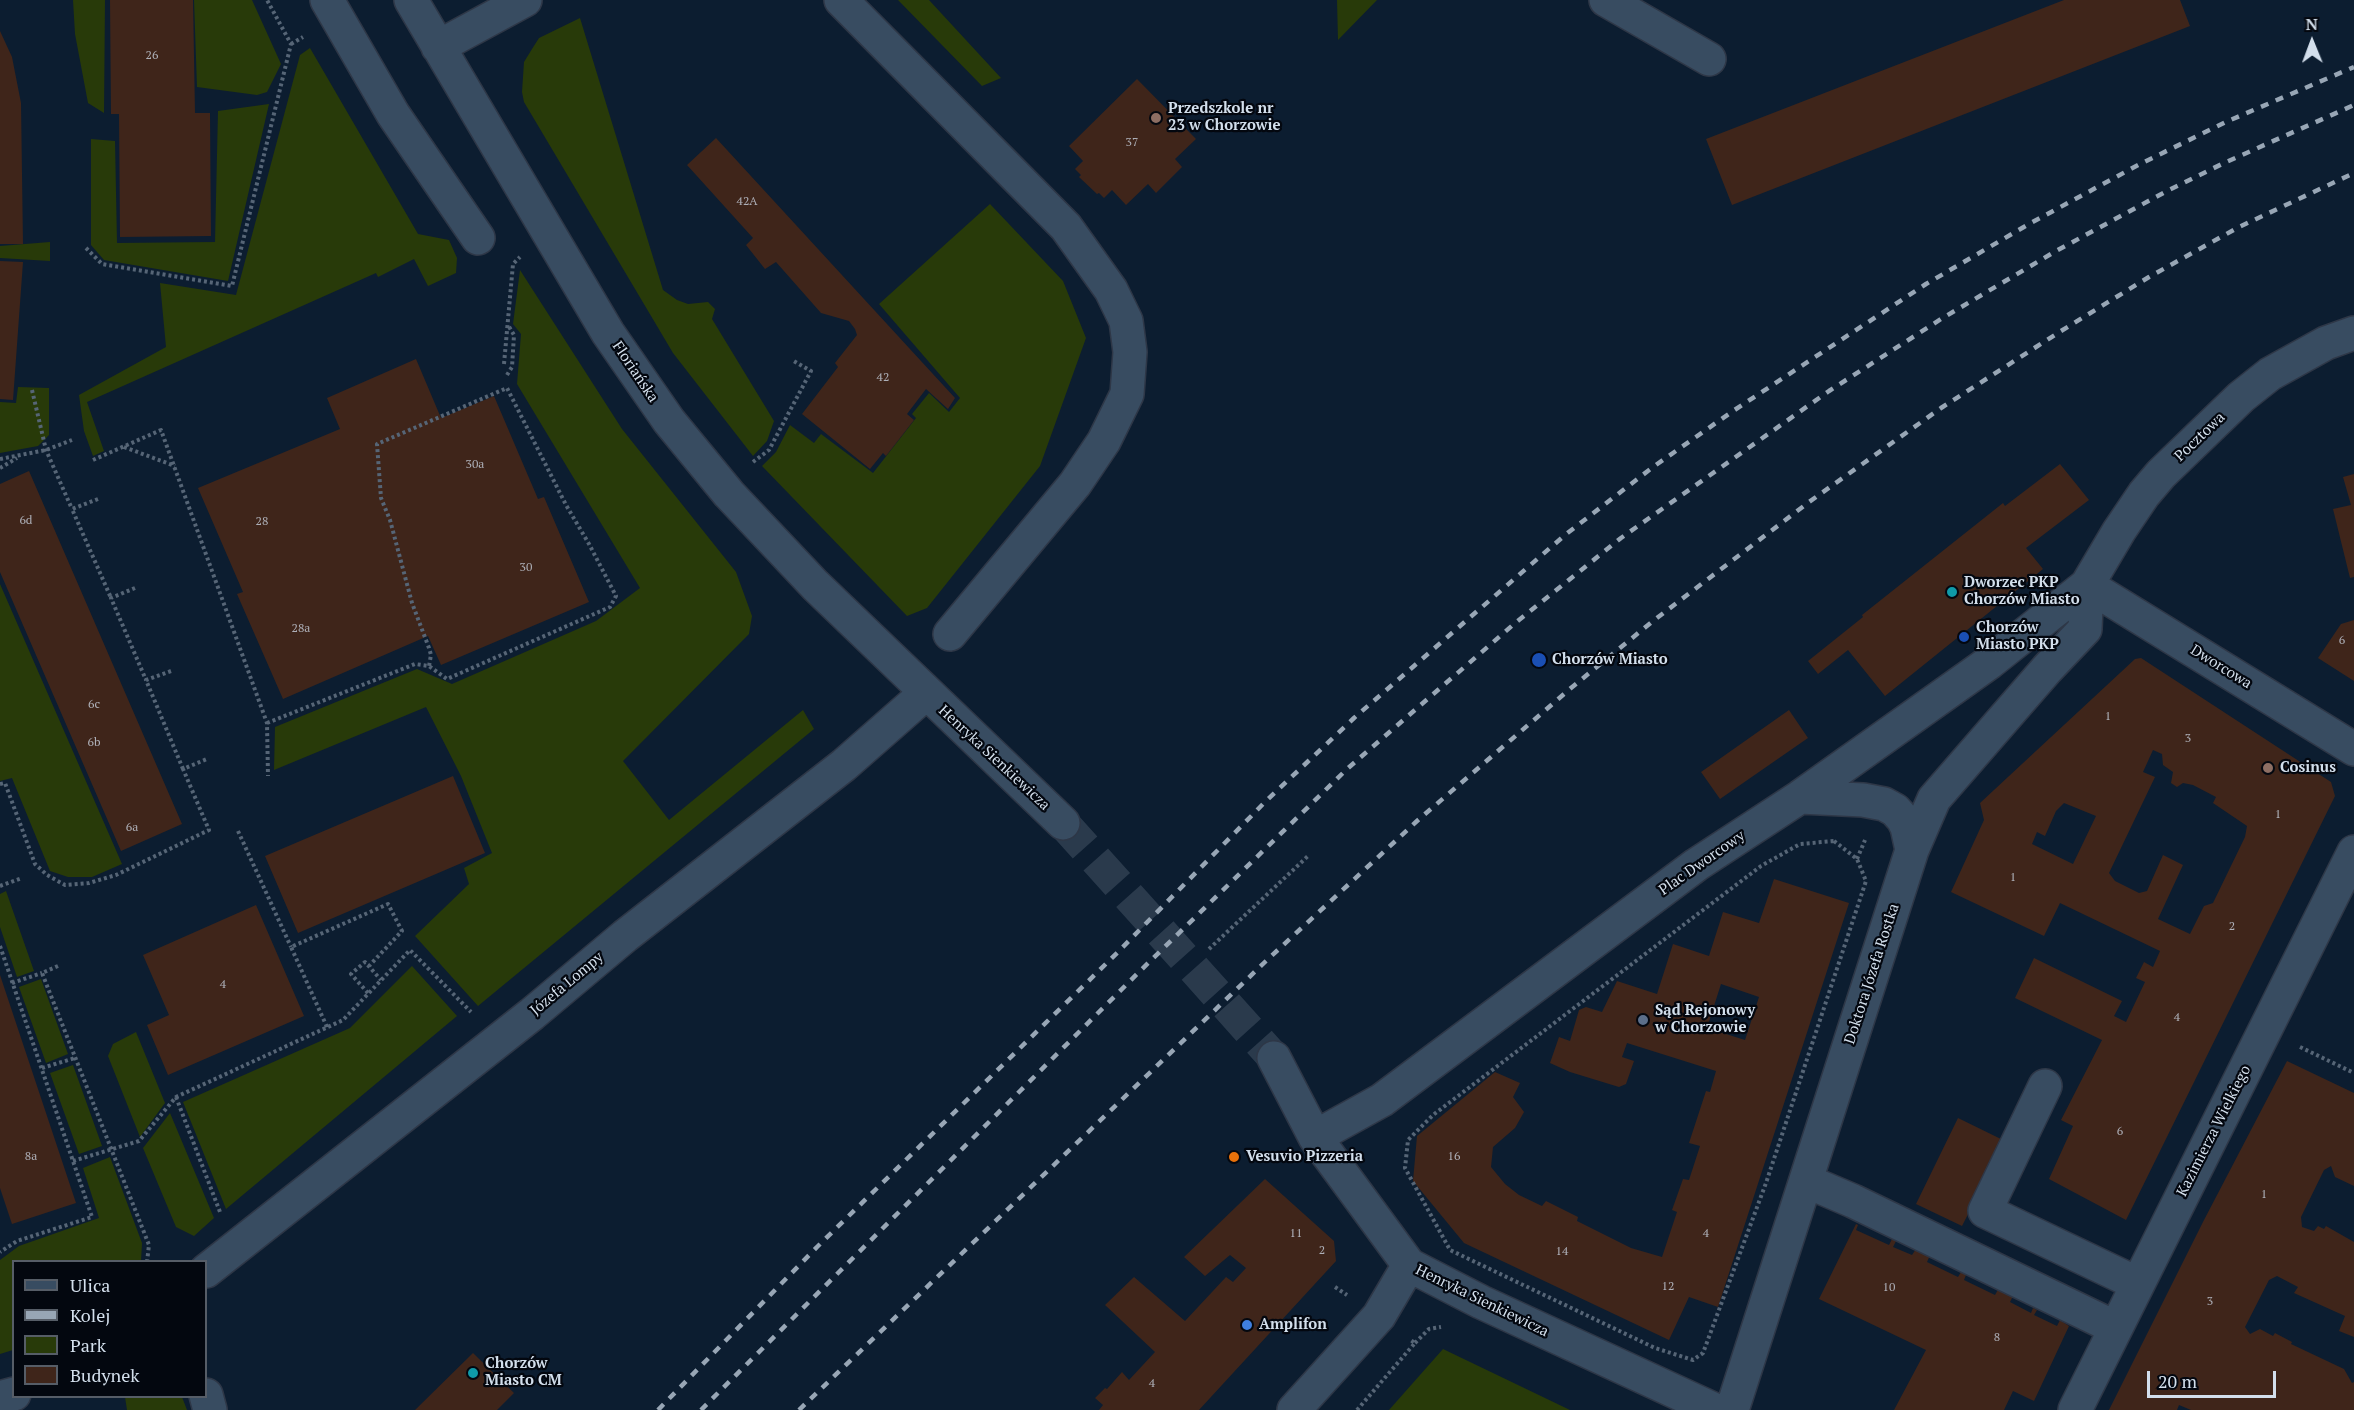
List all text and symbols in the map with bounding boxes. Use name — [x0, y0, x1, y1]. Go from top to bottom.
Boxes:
north arrow — [2282, 12, 2342, 72]
text: N — [2305, 13, 2318, 35]
house number: 26 — [146, 49, 158, 63]
place label: Przedszkole nr 23 w Chorzowie — [1168, 100, 1280, 135]
marker: Przedszkole nr 23 w Chorzowie — [1149, 111, 1163, 125]
house number: 37 — [1126, 136, 1138, 150]
house number: 42A — [737, 195, 757, 209]
street label: Floriańska — [608, 338, 662, 406]
house number: 42 — [877, 371, 889, 385]
street label: Pocztowa — [2171, 409, 2229, 465]
house number: 30a — [466, 458, 484, 472]
house number: 6d — [19, 514, 33, 528]
house number: 28 — [256, 515, 268, 529]
house number: 30 — [520, 561, 532, 575]
place label: Dworzec PKP Chorzów Miasto — [1964, 574, 2080, 609]
marker: Dworzec PKP Chorzów Miasto — [1945, 585, 1959, 599]
place label: Chorzów Miasto PKP — [1976, 619, 2059, 654]
house number: 28a — [292, 622, 310, 636]
marker: Chorzów Miasto PKP — [1957, 630, 1971, 644]
house number: 6 — [2339, 634, 2345, 648]
street label: Dworcowa — [2187, 641, 2255, 693]
marker: Chorzów Miasto — [1530, 651, 1548, 669]
place label: Chorzów Miasto — [1552, 651, 1668, 669]
house number: 6c — [88, 698, 100, 712]
street label: Henryka Sienkiewicza — [935, 702, 1053, 814]
house number: 1 — [2105, 710, 2111, 724]
house number: 3 — [2185, 732, 2191, 746]
house number: 6b — [88, 736, 100, 750]
place label: Cosinus — [2280, 759, 2336, 777]
marker: Cosinus — [2261, 761, 2275, 775]
house number: 1 — [2275, 808, 2281, 822]
house number: 6a — [126, 821, 138, 835]
street label: Plac Dworcowy — [1656, 827, 1748, 899]
house number: 1 — [2010, 871, 2016, 885]
street label: Doktora Józefa Rostka — [1841, 901, 1903, 1047]
house number: 2 — [2229, 920, 2235, 934]
street label: Józefa Lompy — [527, 948, 607, 1020]
house number: 4 — [220, 978, 226, 992]
place label: Sąd Rejonowy w Chorzowie — [1655, 1002, 1755, 1037]
house number: 4 — [2174, 1011, 2180, 1025]
marker: Sąd Rejonowy w Chorzowie — [1636, 1013, 1650, 1027]
street label: Kazimierza Wielkiego — [2173, 1062, 2255, 1200]
house number: 6 — [2117, 1125, 2123, 1139]
place label: Vesuvio Pizzeria — [1246, 1148, 1363, 1166]
house number: 8a — [25, 1150, 37, 1164]
marker: Vesuvio Pizzeria — [1227, 1150, 1241, 1164]
house number: 16 — [1448, 1150, 1460, 1164]
house number: 1 — [2261, 1188, 2267, 1202]
house number: 11 — [1290, 1227, 1302, 1241]
house number: 4 — [1703, 1227, 1709, 1241]
house number: 2 — [1319, 1244, 1325, 1258]
house number: 14 — [1556, 1245, 1568, 1259]
legend — [12, 1260, 207, 1398]
street label: Henryka Sienkiewicza — [1413, 1261, 1551, 1341]
text: Ulica — [70, 1273, 110, 1297]
house number: 12 — [1662, 1280, 1674, 1294]
house number: 10 — [1883, 1281, 1895, 1295]
house number: 3 — [2207, 1295, 2213, 1309]
text: Kolej — [70, 1303, 110, 1327]
place label: Amplifon — [1259, 1316, 1327, 1334]
marker: Amplifon — [1240, 1318, 1254, 1332]
house number: 8 — [1994, 1331, 2000, 1345]
text: Park — [70, 1333, 106, 1357]
place label: Chorzów Miasto CM — [485, 1355, 562, 1390]
scale bar — [2150, 1359, 2279, 1397]
text: Budynek — [70, 1363, 140, 1387]
marker: Chorzów Miasto CM — [466, 1366, 480, 1380]
text: 20 m — [2158, 1369, 2197, 1393]
house number: 4 — [1149, 1377, 1155, 1391]

